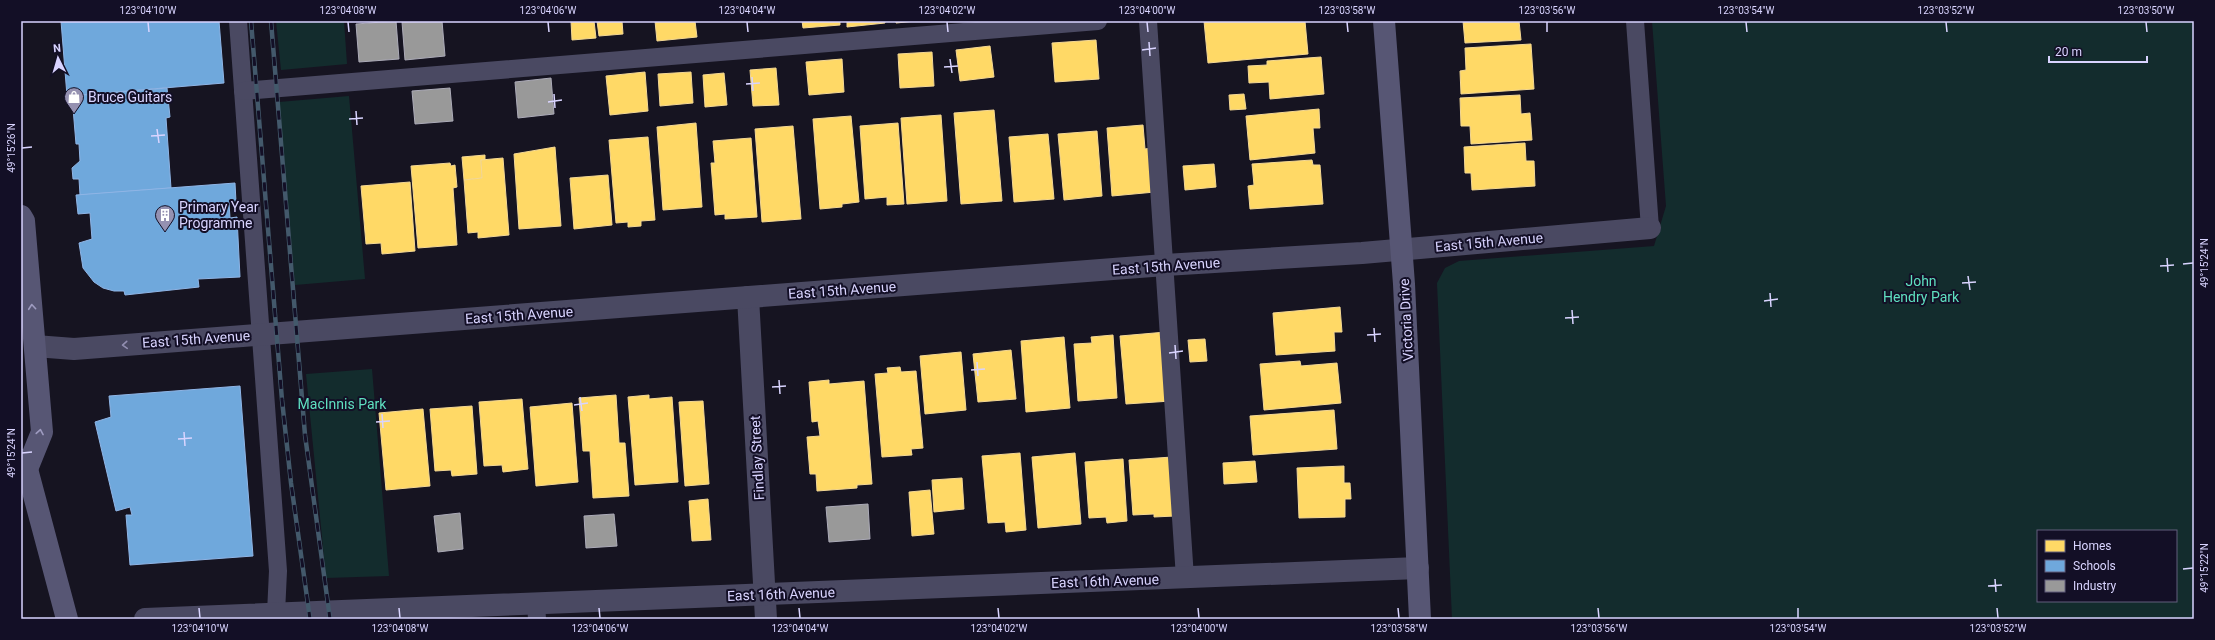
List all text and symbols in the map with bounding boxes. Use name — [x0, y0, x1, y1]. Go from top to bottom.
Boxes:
text: 123°04'10"W — [120, 5, 177, 16]
text: 123°04'08"W — [320, 5, 377, 16]
text: 123°04'06"W — [520, 5, 577, 16]
text: 123°04'04"W — [719, 5, 776, 16]
text: 123°04'02"W — [919, 5, 976, 16]
text: 123°04'00"W — [1119, 5, 1176, 16]
text: 123°03'58"W — [1319, 5, 1376, 16]
text: 123°03'56"W — [1519, 5, 1576, 16]
text: 123°03'54"W — [1718, 5, 1775, 16]
text: 123°03'52"W — [1918, 5, 1975, 16]
text: 123°03'50"W — [2118, 5, 2175, 16]
north arrow — [38, 38, 78, 78]
scale bar — [2049, 38, 2147, 64]
text: N — [53, 42, 62, 55]
text: 20 m — [2055, 45, 2082, 59]
shop icon: Bruce Guitars — [63, 86, 85, 114]
place label: Bruce Guitars — [88, 89, 172, 105]
text: 49°15'26"N — [6, 123, 17, 173]
place label: Primary Year Programme — [179, 199, 259, 231]
building icon: Primary Year Programme — [154, 204, 176, 232]
street label: East 15th Avenue — [1434, 229, 1544, 255]
text: 49°15'24"N — [2199, 238, 2210, 288]
street label: East 15th Avenue — [1112, 254, 1220, 278]
park label: John Hendry Park — [1883, 273, 1960, 305]
street label: East 15th Avenue — [788, 278, 896, 302]
street label: Victoria Drive — [1396, 278, 1416, 362]
street label: East 15th Avenue — [465, 303, 573, 327]
one-way arrow — [27, 304, 36, 310]
street label: East 15th Avenue — [142, 327, 250, 351]
one-way arrow — [122, 340, 128, 349]
park label: MacInnis Park — [298, 396, 387, 412]
street label: Findlay Street — [747, 415, 767, 501]
text: 49°15'24"N — [6, 428, 17, 478]
one-way arrow — [36, 429, 44, 436]
legend — [2037, 530, 2177, 602]
text: Homes — [2073, 539, 2111, 553]
text: 49°15'22"N — [2199, 543, 2210, 593]
text: Schools — [2073, 559, 2116, 573]
street label: East 16th Avenue — [1051, 571, 1159, 591]
text: Industry — [2073, 579, 2117, 593]
street label: East 16th Avenue — [727, 584, 835, 604]
text: 123°04'10"W — [172, 623, 229, 634]
text: 123°04'08"W — [372, 623, 429, 634]
text: 123°04'06"W — [572, 623, 629, 634]
text: 123°04'04"W — [772, 623, 829, 634]
text: 123°04'02"W — [971, 623, 1028, 634]
text: 123°04'00"W — [1171, 623, 1228, 634]
text: 123°03'58"W — [1371, 623, 1428, 634]
text: 123°03'56"W — [1571, 623, 1628, 634]
text: 123°03'54"W — [1770, 623, 1827, 634]
text: 123°03'52"W — [1970, 623, 2027, 634]

